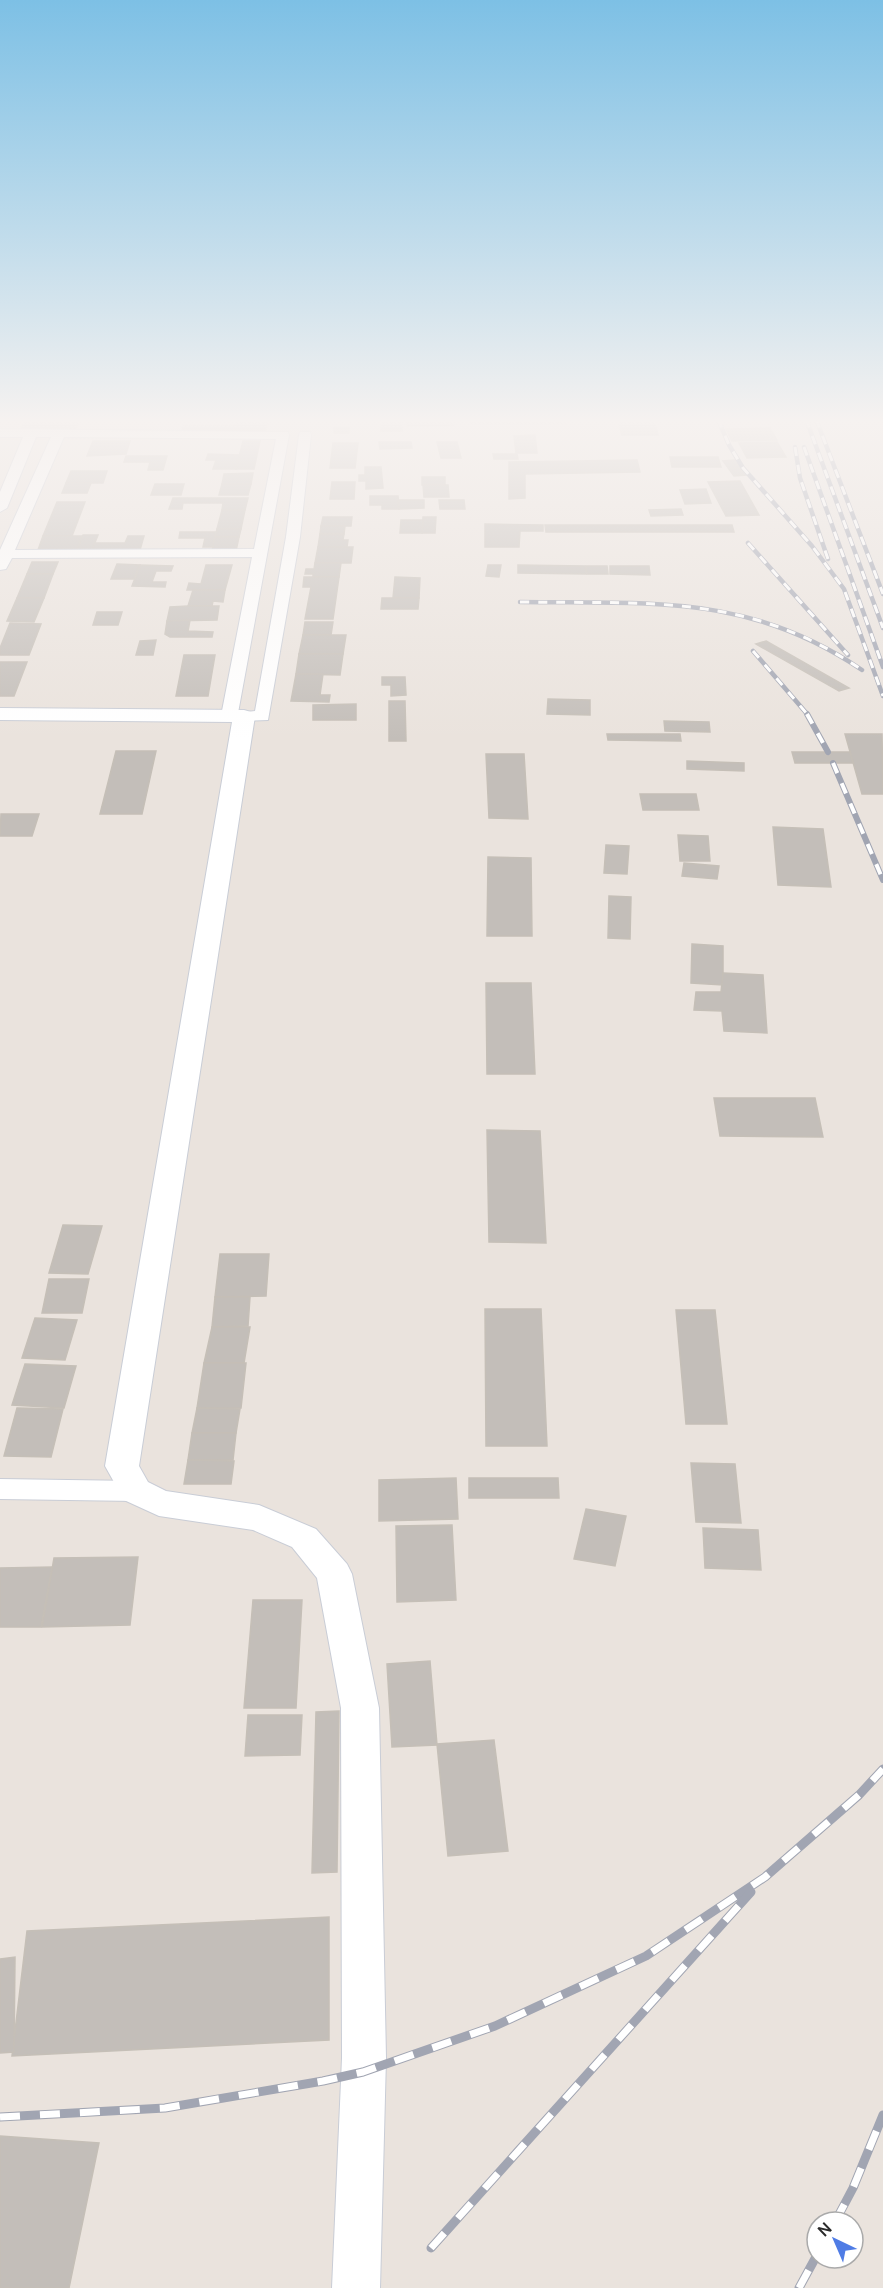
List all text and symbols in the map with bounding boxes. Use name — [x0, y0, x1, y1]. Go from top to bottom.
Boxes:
north arrow — [805, 2210, 865, 2270]
text: N — [813, 2217, 836, 2241]

